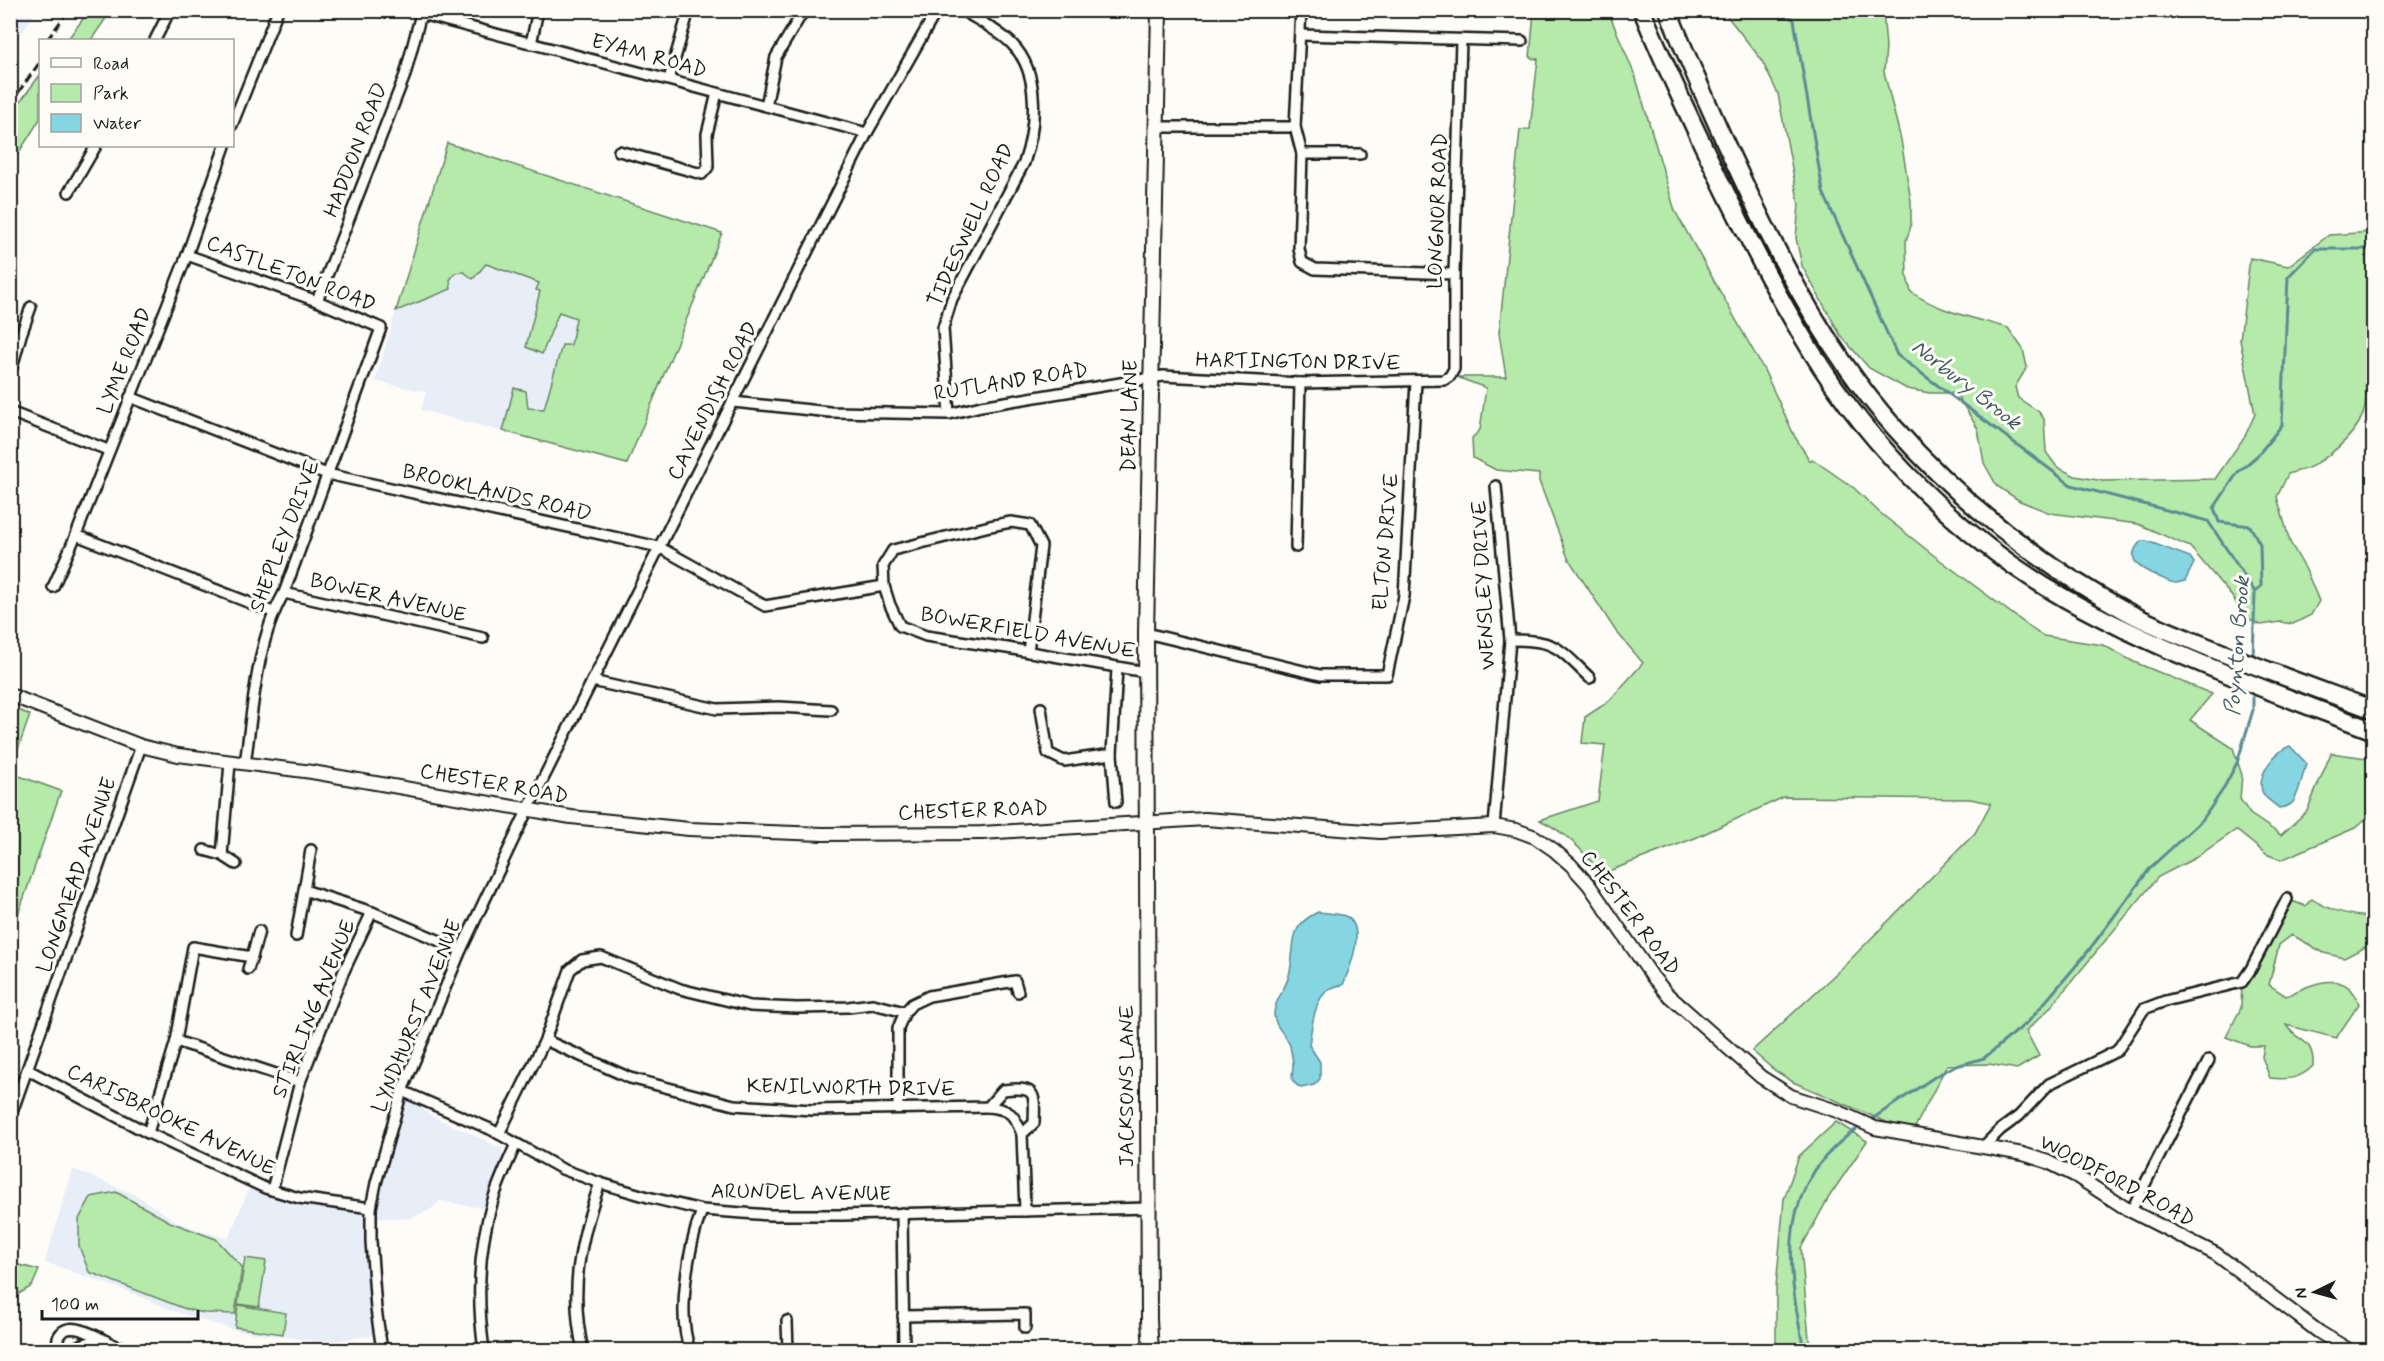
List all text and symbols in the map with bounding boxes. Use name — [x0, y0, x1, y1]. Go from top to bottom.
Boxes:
street label: EYAM ROAD — [588, 27, 710, 85]
legend — [39, 39, 234, 147]
text: Road — [93, 52, 129, 76]
street label: HADDON ROAD — [317, 79, 395, 221]
text: Park — [93, 82, 129, 106]
text: Water — [93, 112, 142, 136]
street label: LONGNOR ROAD — [1421, 132, 1455, 290]
street label: TIDESWELL ROAD — [921, 139, 1021, 311]
street label: CASTLETON ROAD — [202, 229, 380, 319]
street label: LYME ROAD — [91, 303, 159, 419]
street label: CAVENDISH ROAD — [661, 317, 765, 485]
water label: Norbury Brook — [1905, 333, 2028, 438]
street label: HARTINGTON DRIVE — [1195, 346, 1401, 378]
street label: RUTLAND ROAD — [932, 356, 1090, 408]
street label: DEAN LANE — [1115, 359, 1145, 473]
street label: SHEPLEY DRIVE — [243, 456, 327, 616]
street label: BROOKLANDS ROAD — [400, 458, 594, 528]
street label: ELTON DRIVE — [1366, 472, 1406, 612]
street label: WENSLEY DRIVE — [1466, 499, 1502, 670]
street label: BOWER AVENUE — [307, 566, 469, 630]
water label: Poynton Brook — [2219, 574, 2257, 717]
street label: BOWERFIELD AVENUE — [918, 600, 1138, 666]
street label: CHESTER ROAD — [418, 757, 570, 811]
street label: LONGMEAD AVENUE — [30, 774, 124, 976]
street label: CHESTER ROAD — [897, 794, 1049, 828]
street label: CHESTER ROAD — [1574, 845, 1686, 981]
street label: LYNDHURST AVENUE — [365, 915, 469, 1117]
street label: STIRLING AVENUE — [265, 916, 363, 1102]
street label: JACKSONS LANE — [1113, 1005, 1141, 1167]
street label: CARISBROOKE AVENUE — [62, 1057, 280, 1183]
street label: KENILWORTH DRIVE — [746, 1072, 956, 1104]
street label: WOODFORD ROAD — [2034, 1128, 2200, 1234]
street label: ARUNDEL AVENUE — [711, 1177, 891, 1209]
north arrow — [2285, 1262, 2345, 1322]
scale bar — [42, 1283, 198, 1321]
text: N — [2291, 1287, 2312, 1299]
text: 100 m — [51, 1293, 99, 1317]

